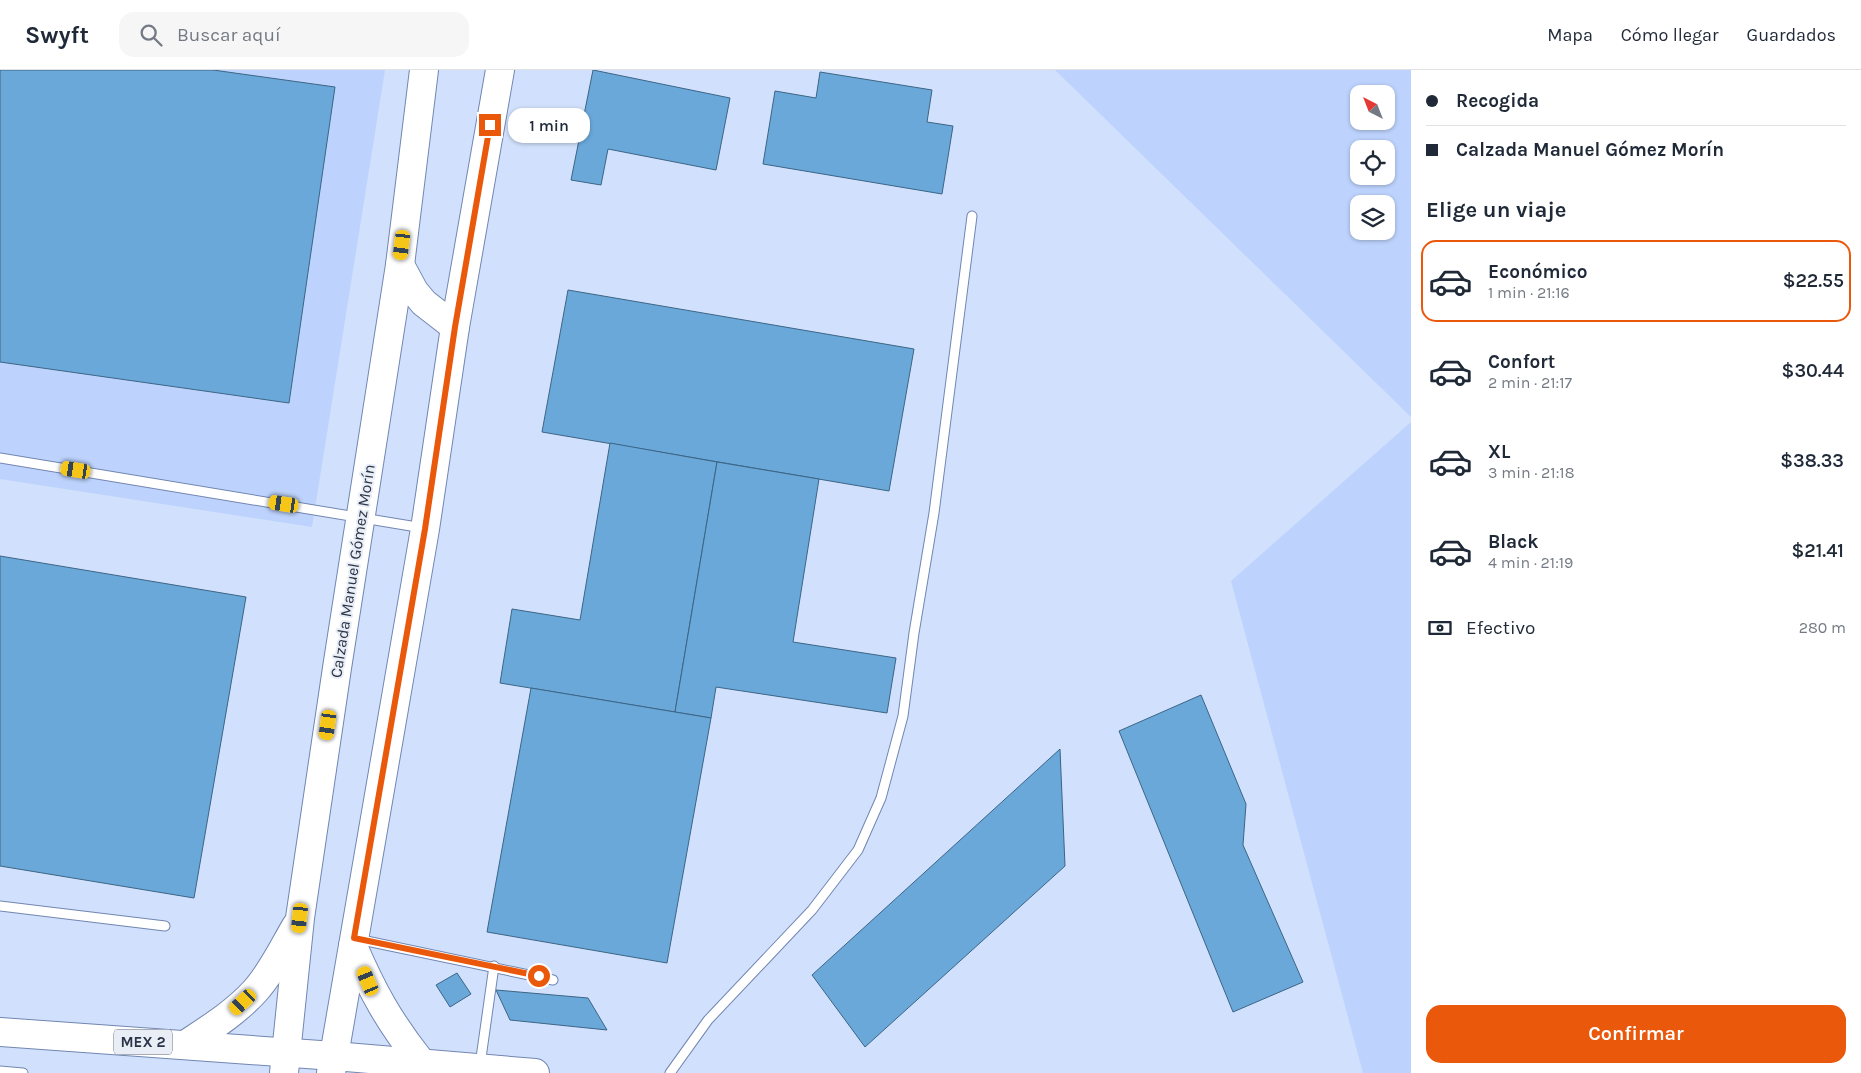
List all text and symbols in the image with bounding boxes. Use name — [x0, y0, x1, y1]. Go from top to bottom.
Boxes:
search box — [119, 12, 469, 57]
text: Swyft — [25, 21, 89, 49]
icon: search — [137, 21, 165, 49]
text: Buscar aquí — [177, 24, 281, 46]
text: Mapa — [1547, 24, 1593, 46]
text: Cómo llegar — [1621, 24, 1719, 46]
text: Guardados — [1747, 24, 1836, 46]
north arrow — [1350, 85, 1395, 130]
map controls — [1350, 85, 1395, 240]
text: Recogida — [1456, 90, 1539, 112]
callout: 1 min — [508, 108, 590, 142]
route end — [479, 114, 501, 136]
text: 1 min — [529, 116, 569, 135]
text: Calzada Manuel Gómez Morín — [1456, 139, 1724, 161]
button: locate — [1350, 140, 1395, 185]
button: layers — [1350, 195, 1395, 240]
text: Elige un viaje — [1426, 197, 1566, 223]
car — [392, 229, 411, 261]
icon: car — [1428, 259, 1473, 304]
text: Económico — [1488, 261, 1588, 283]
text: $22.55 — [1783, 270, 1844, 292]
text: 1 min · 21:16 — [1488, 283, 1570, 302]
icon: car — [1428, 349, 1473, 394]
text: Confort — [1488, 351, 1555, 373]
text: $30.44 — [1782, 360, 1844, 382]
text: 2 min · 21:17 — [1488, 373, 1572, 392]
icon: car — [1428, 439, 1473, 484]
text: XL — [1488, 441, 1510, 463]
text: $38.33 — [1780, 450, 1844, 472]
car — [60, 460, 91, 480]
street label: Calzada Manuel Gómez Morín — [326, 463, 379, 679]
text: 3 min · 21:18 — [1488, 463, 1574, 482]
car — [268, 494, 299, 514]
icon: car — [1428, 529, 1473, 574]
text: Black — [1488, 531, 1539, 553]
text: $21.41 — [1792, 540, 1844, 562]
text: 4 min · 21:19 — [1488, 553, 1573, 572]
icon: cash — [1426, 614, 1454, 642]
text: Efectivo — [1466, 617, 1535, 639]
text: 280 m — [1799, 618, 1846, 637]
car — [318, 709, 337, 741]
car — [290, 902, 309, 934]
car — [355, 964, 380, 998]
route start — [528, 965, 550, 987]
car — [226, 986, 259, 1018]
button: Confirmar — [1426, 1005, 1846, 1063]
road number: MEX 2 — [114, 1030, 172, 1054]

